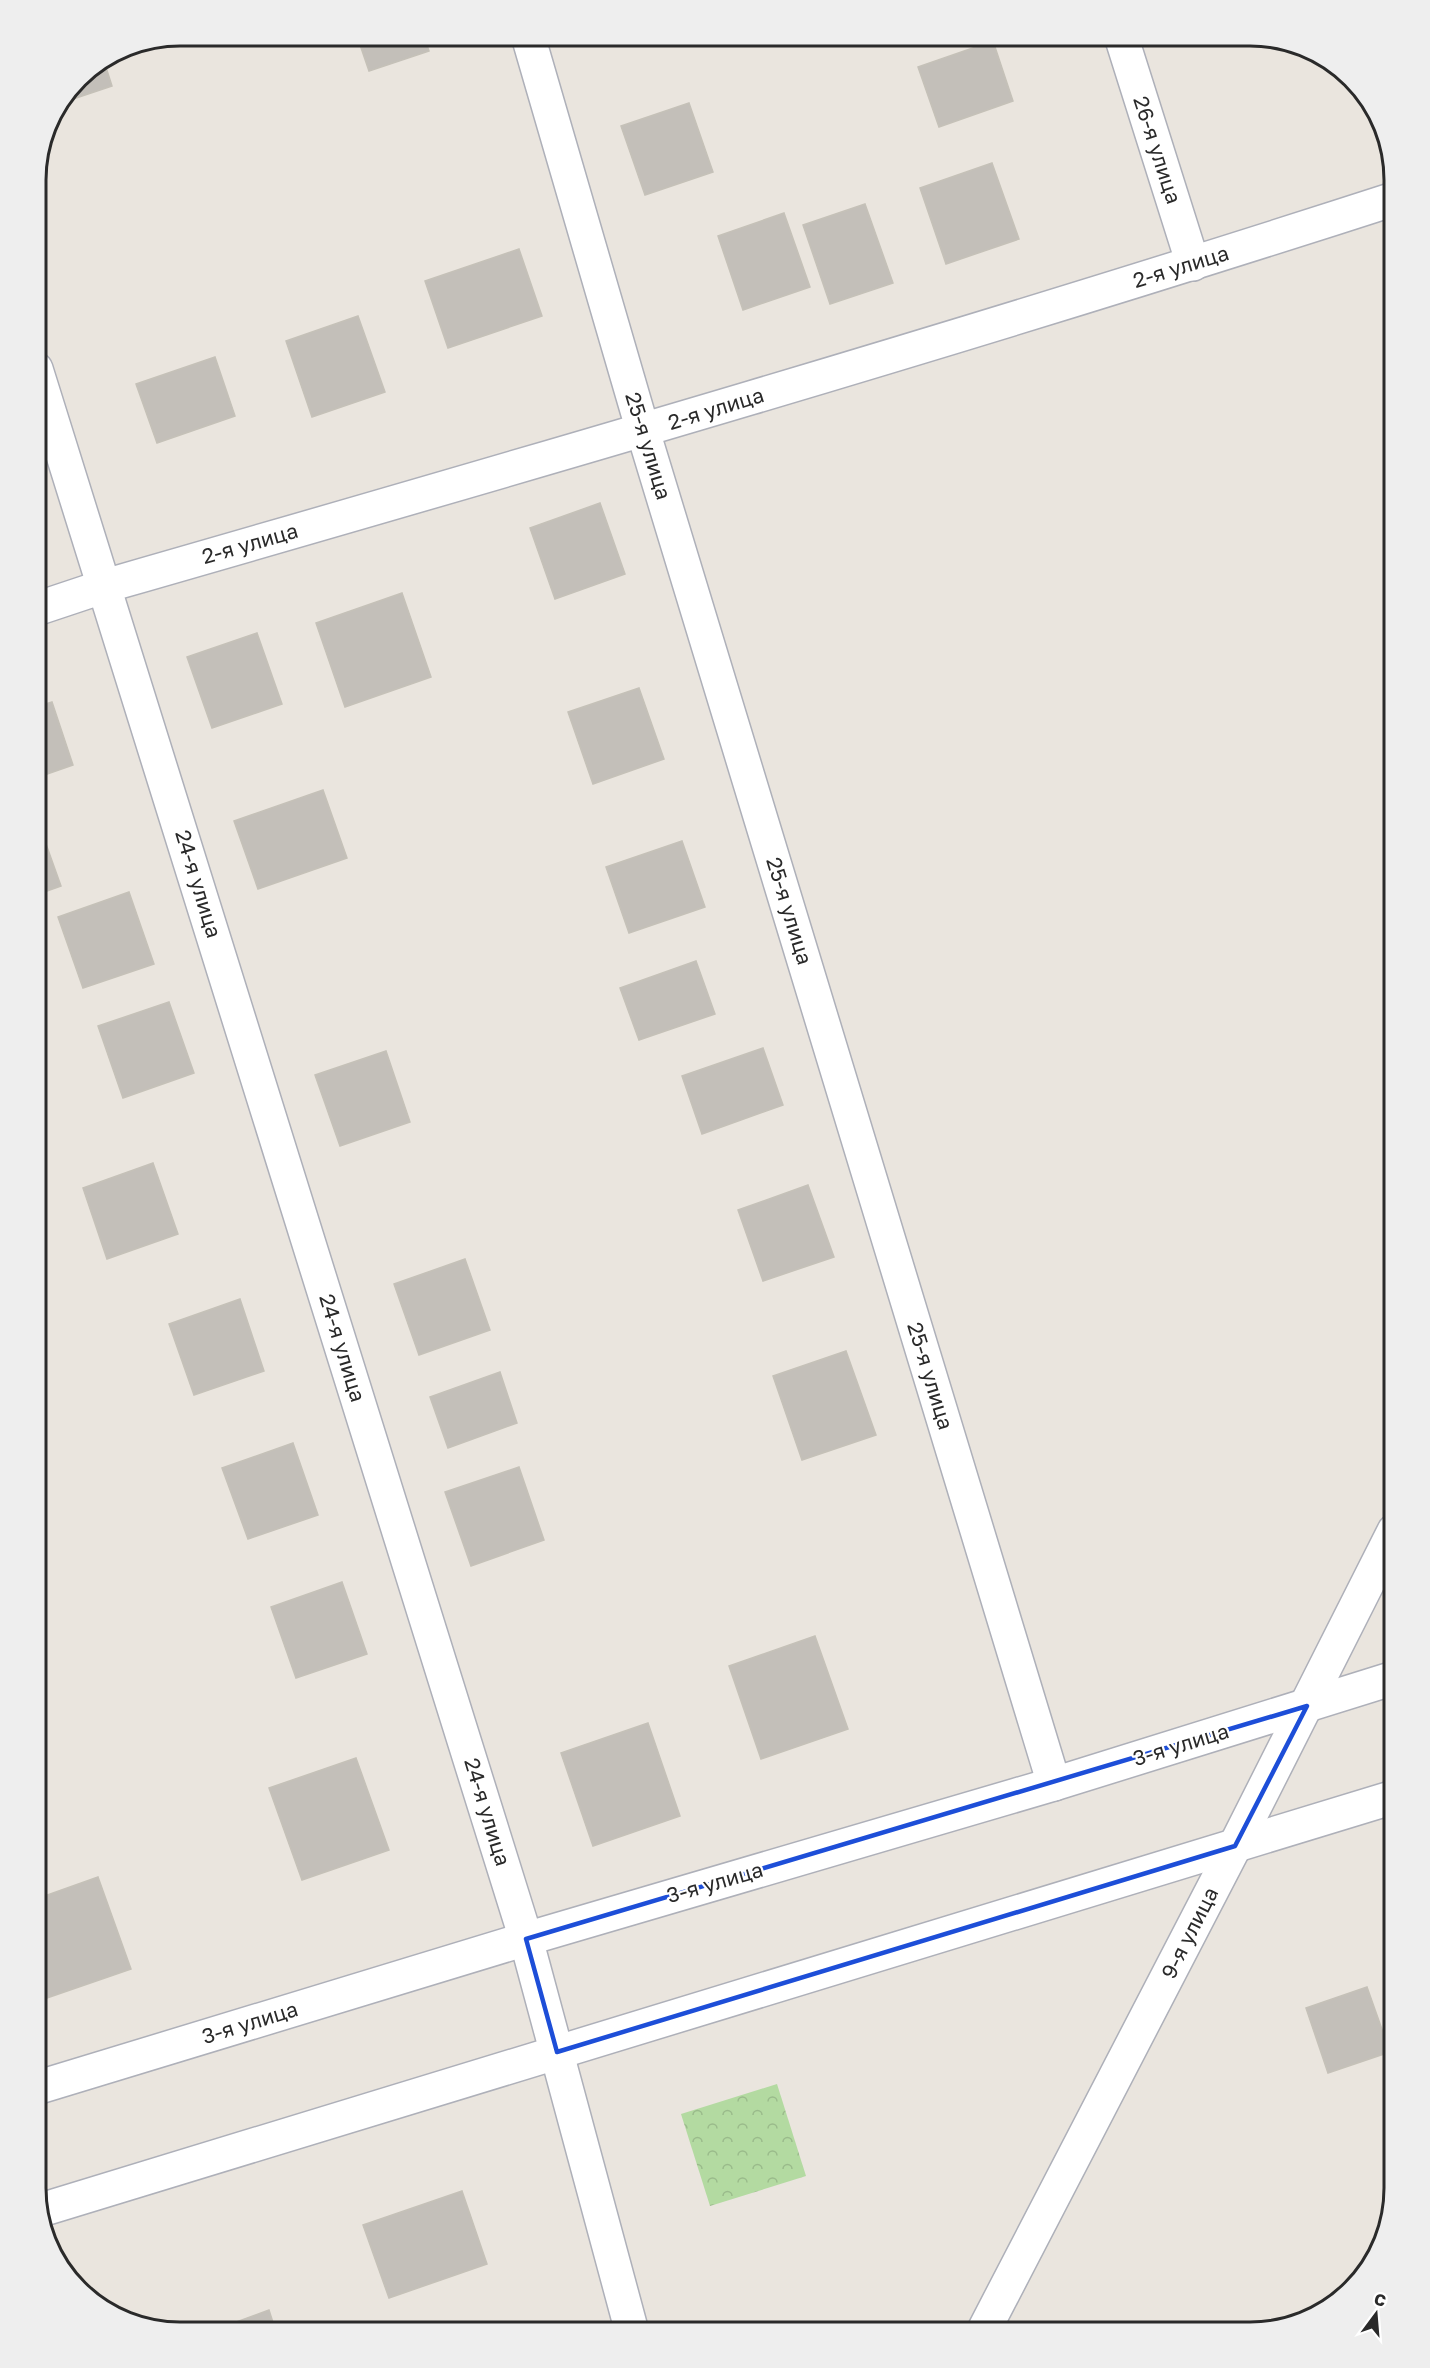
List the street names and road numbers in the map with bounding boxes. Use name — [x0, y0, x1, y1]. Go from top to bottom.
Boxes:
street label: 26-я улица — [1128, 93, 1188, 207]
street label: 2-я улица — [1130, 239, 1232, 293]
street label: 2-я улица — [665, 381, 767, 435]
street label: 25-я улица — [620, 389, 678, 503]
street label: 2-я улица — [199, 517, 301, 569]
street label: 24-я улица — [170, 826, 228, 941]
street label: 25-я улица — [761, 854, 819, 968]
street label: 24-я улица — [314, 1290, 372, 1405]
street label: 25-я улица — [902, 1319, 960, 1433]
street label: 3-я улица — [1130, 1717, 1232, 1771]
street label: 24-я улица — [459, 1754, 517, 1869]
street label: 3-я улица — [664, 1856, 766, 1908]
street label: 9-я улица — [1155, 1882, 1223, 1983]
street label: 3-я улица — [199, 1995, 301, 2049]

